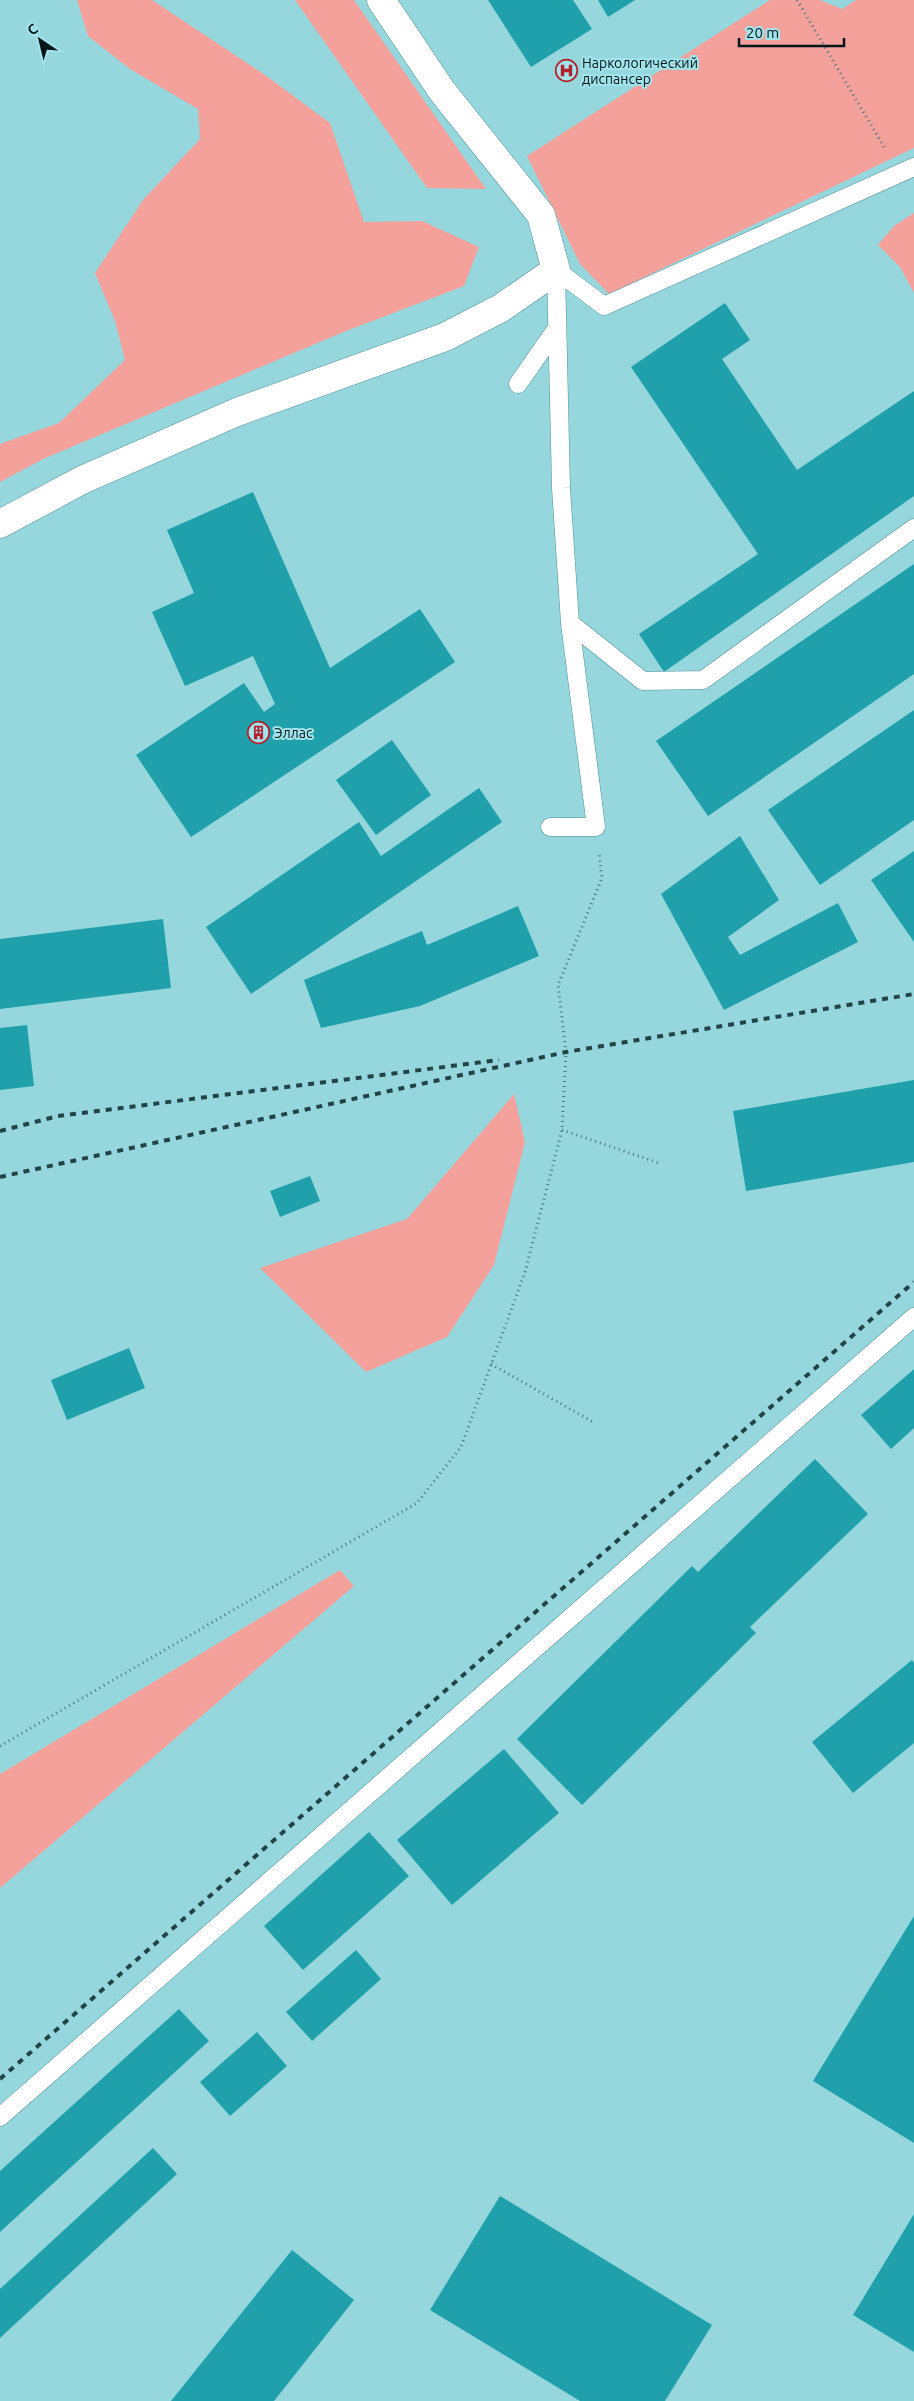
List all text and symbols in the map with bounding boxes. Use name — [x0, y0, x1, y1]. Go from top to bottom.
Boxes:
north arrow — [15, 15, 65, 65]
scale bar — [739, 15, 844, 47]
text: С — [24, 20, 41, 38]
text: 20 m — [746, 24, 779, 41]
place label: Наркологический диспансер — [582, 55, 698, 87]
hospital icon: Наркологический диспансер — [554, 59, 578, 83]
building icon: Эллас — [246, 721, 270, 745]
place label: Эллас — [274, 725, 313, 741]

